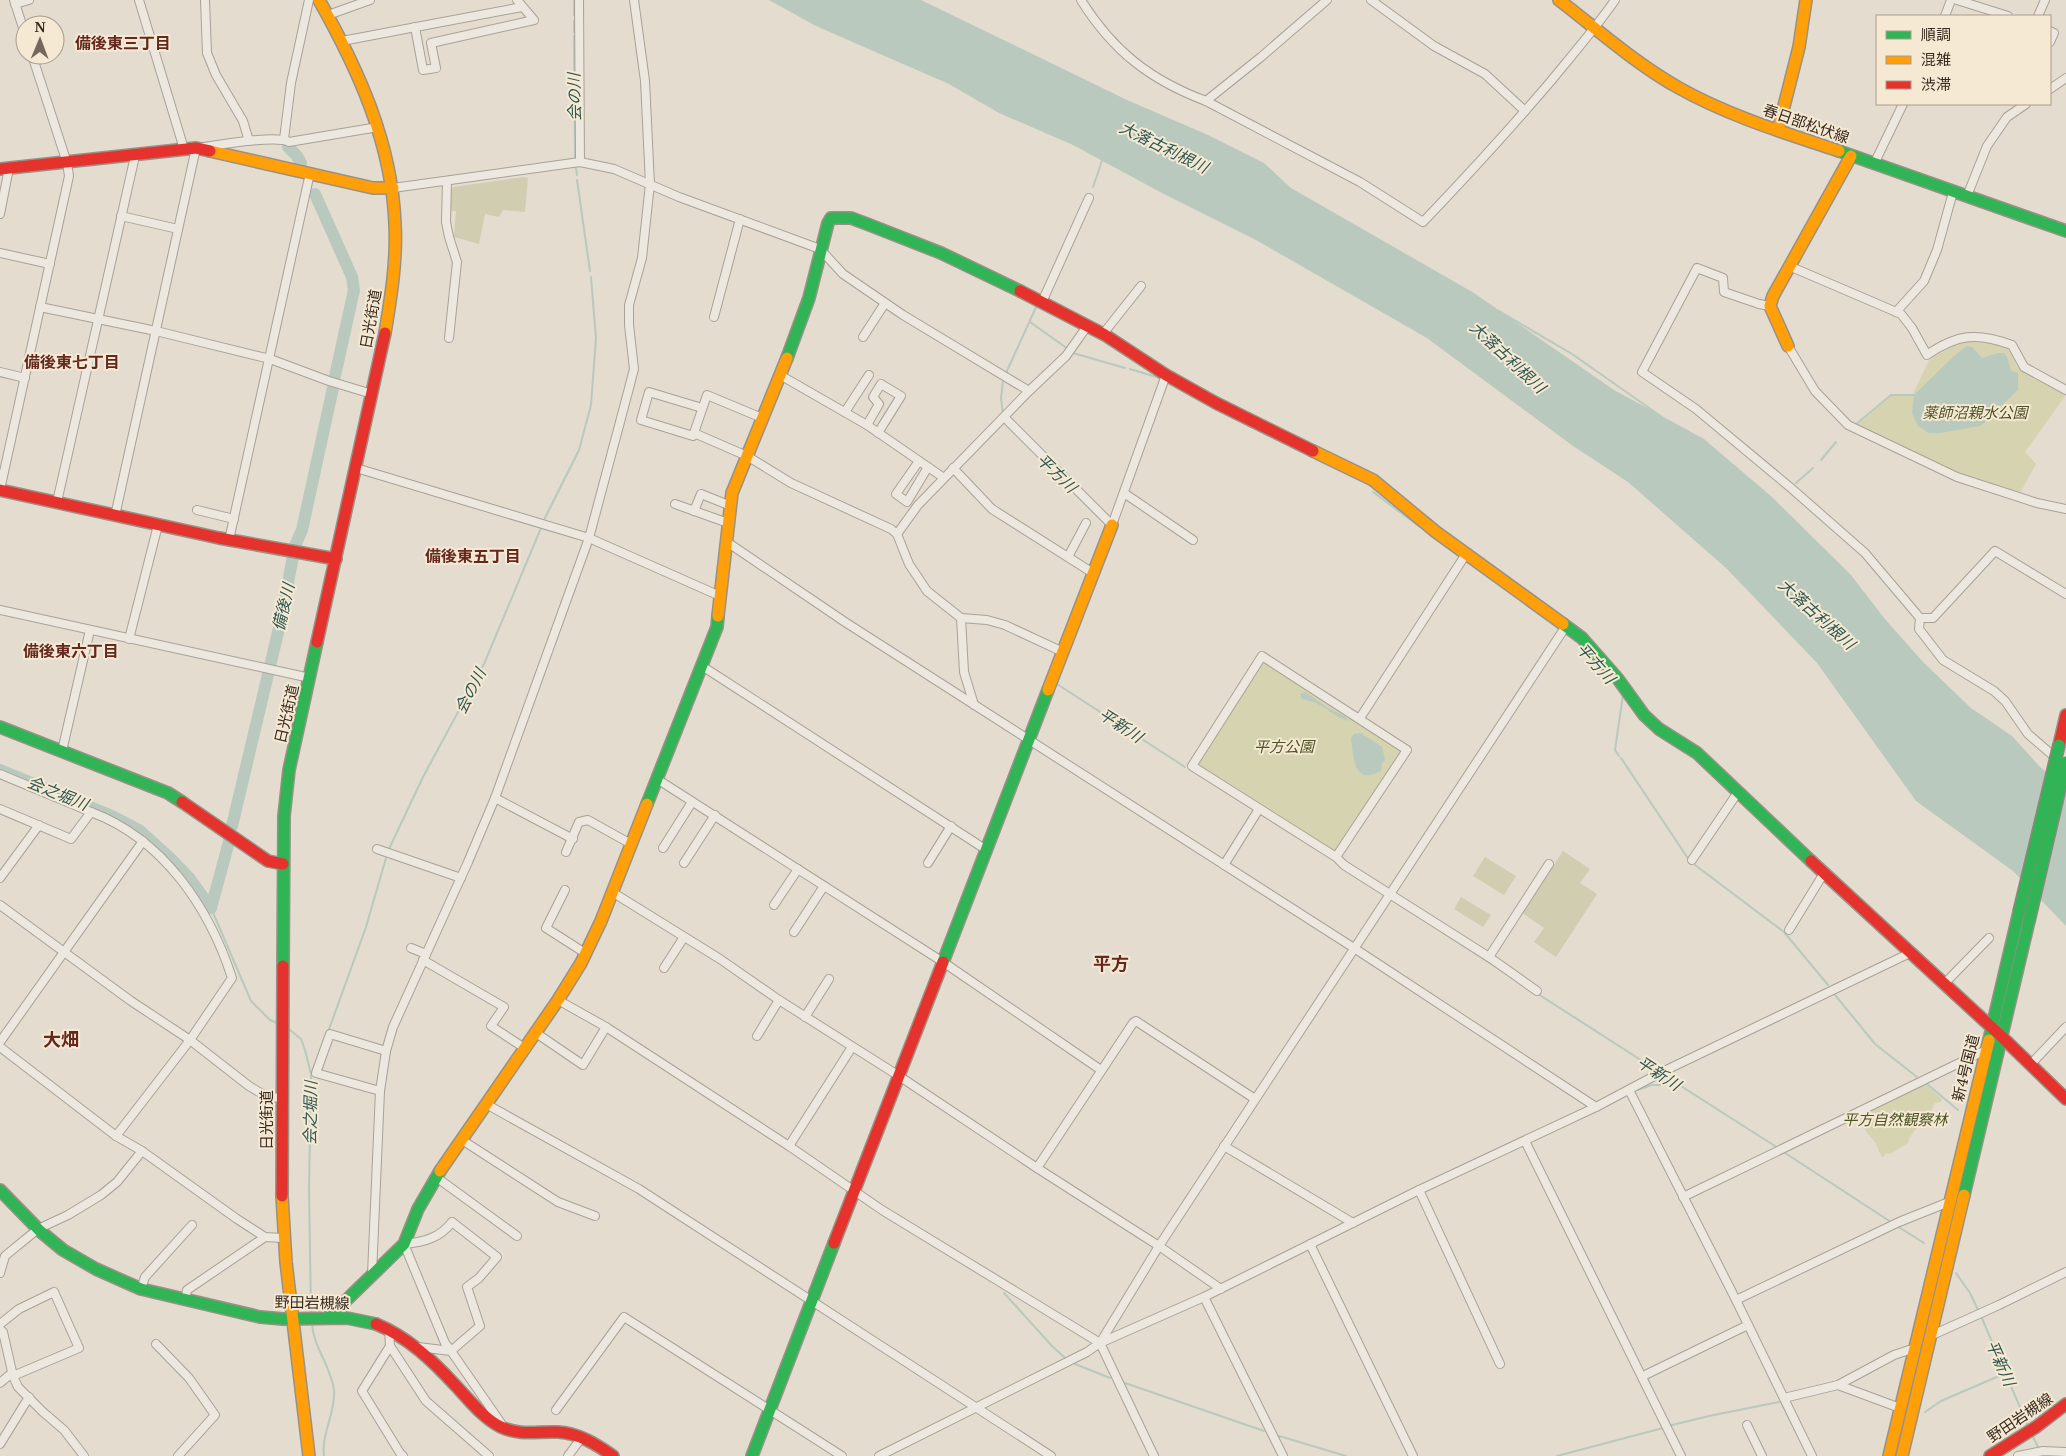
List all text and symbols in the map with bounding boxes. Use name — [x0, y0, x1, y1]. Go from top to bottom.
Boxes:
north arrow — [15, 15, 65, 65]
legend — [1876, 15, 2051, 105]
text: N — [35, 17, 46, 36]
text: 順調 — [1921, 24, 1951, 44]
district label: 備後東三丁目 — [75, 32, 171, 54]
text: 混雑 — [1921, 49, 1951, 69]
water label: 会の川 — [563, 71, 585, 121]
text: 渋滞 — [1921, 74, 1951, 94]
street label: 春日部松伏線 — [1761, 99, 1852, 147]
water label: 大落古利根川 — [1116, 116, 1214, 179]
street label: 日光街道 — [355, 288, 385, 350]
water label: 大落古利根川 — [1465, 316, 1552, 399]
district label: 備後東七丁目 — [24, 351, 120, 373]
park label: 薬師沼親水公園 — [1922, 402, 2029, 422]
water label: 平方川 — [1032, 448, 1083, 499]
district label: 備後東五丁目 — [425, 545, 521, 567]
water label: 大落古利根川 — [1774, 574, 1862, 656]
water label: 備後川 — [267, 579, 300, 633]
water label: 平方川 — [1572, 638, 1622, 690]
district label: 備後東六丁目 — [23, 640, 119, 662]
water label: 会の川 — [449, 663, 492, 717]
street label: 日光街道 — [270, 682, 303, 745]
water label: 平新川 — [1095, 703, 1149, 748]
park label: 平方公園 — [1254, 736, 1316, 756]
water label: 会之堀川 — [24, 771, 94, 816]
district label: 平方 — [1093, 951, 1129, 975]
district label: 大畑 — [43, 1027, 79, 1051]
street label: 新4号国道 — [1947, 1032, 1983, 1103]
water label: 平新川 — [1633, 1051, 1687, 1096]
water label: 会之堀川 — [298, 1079, 322, 1145]
street label: 日光街道 — [256, 1090, 276, 1150]
park label: 平方自然観察林 — [1842, 1109, 1949, 1129]
street label: 野田岩槻線 — [274, 1291, 350, 1313]
water label: 平新川 — [1981, 1337, 2022, 1391]
street label: 野田岩槻線 — [1983, 1388, 2056, 1446]

